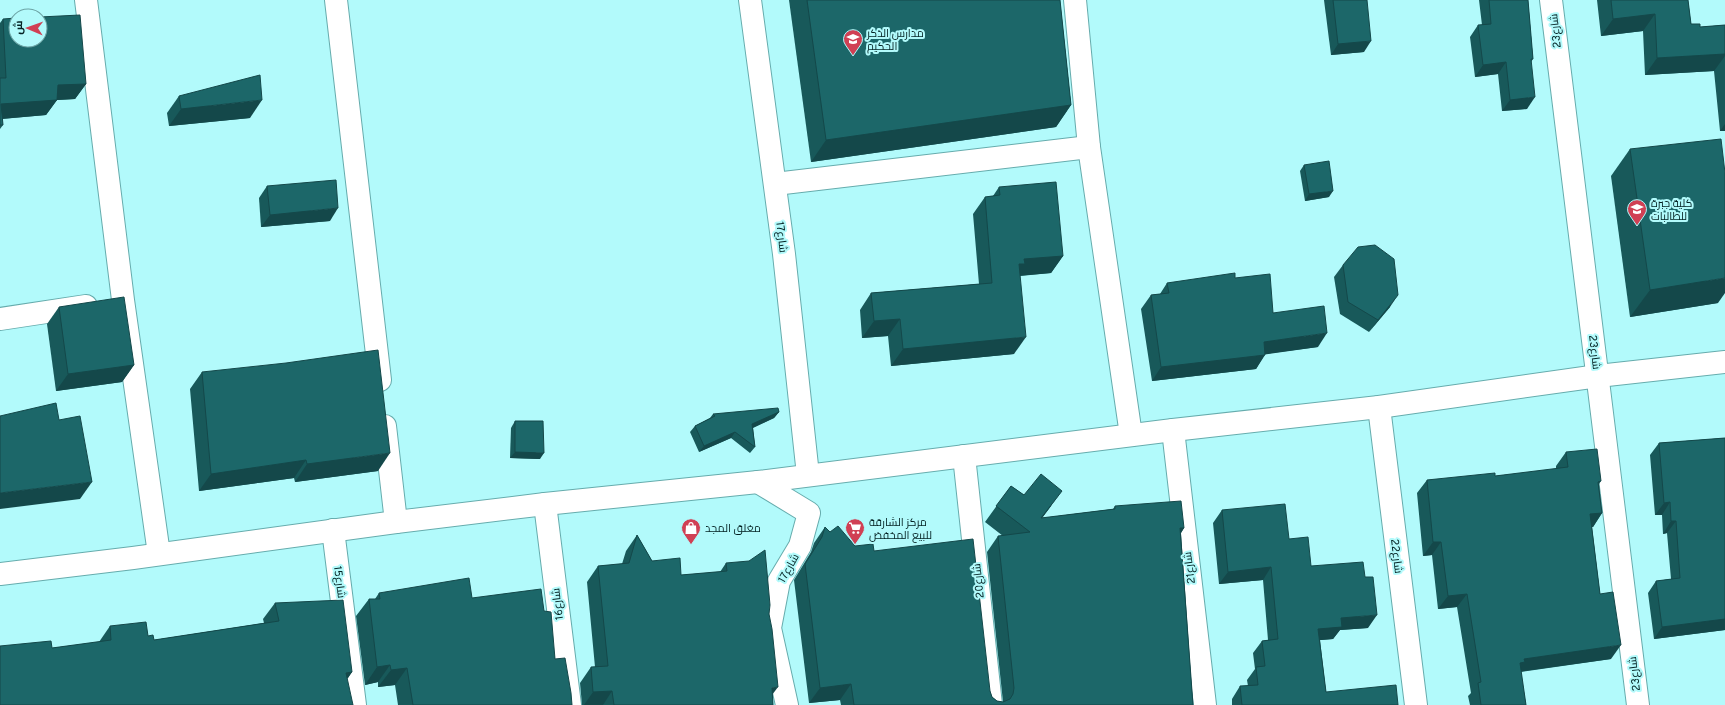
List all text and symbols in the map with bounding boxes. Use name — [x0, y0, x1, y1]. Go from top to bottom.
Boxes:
north arrow — [8, 8, 48, 48]
street label: شارع23 — [1547, 13, 1565, 49]
text: ش — [12, 20, 26, 35]
place label: مدارس الذكر الحكيم — [866, 27, 924, 54]
school or university icon: مدارس الذكر الحكيم — [842, 28, 864, 56]
place label: كلية جبرة للطالبات — [1651, 197, 1693, 224]
school or university icon: كلية جبرة للطالبات — [1626, 198, 1648, 226]
street label: شارع17 — [772, 221, 790, 253]
street label: شارع23 — [1585, 334, 1603, 370]
place label: مركز الشارقة للبيع المخفض — [869, 516, 932, 543]
shop icon: مغلق المجد — [680, 517, 702, 545]
supermarket icon: مركز الشارقة للبيع المخفض — [844, 517, 866, 545]
place label: مغلق المجد — [705, 522, 761, 536]
street label: شارع22 — [1387, 538, 1405, 574]
street label: شارع17 — [775, 551, 803, 585]
street label: شارع21 — [1181, 551, 1199, 585]
street label: شارع20 — [970, 563, 988, 599]
street label: شارع15 — [330, 565, 348, 599]
street label: شارع16 — [549, 587, 567, 621]
street label: شارع23 — [1626, 656, 1644, 692]

